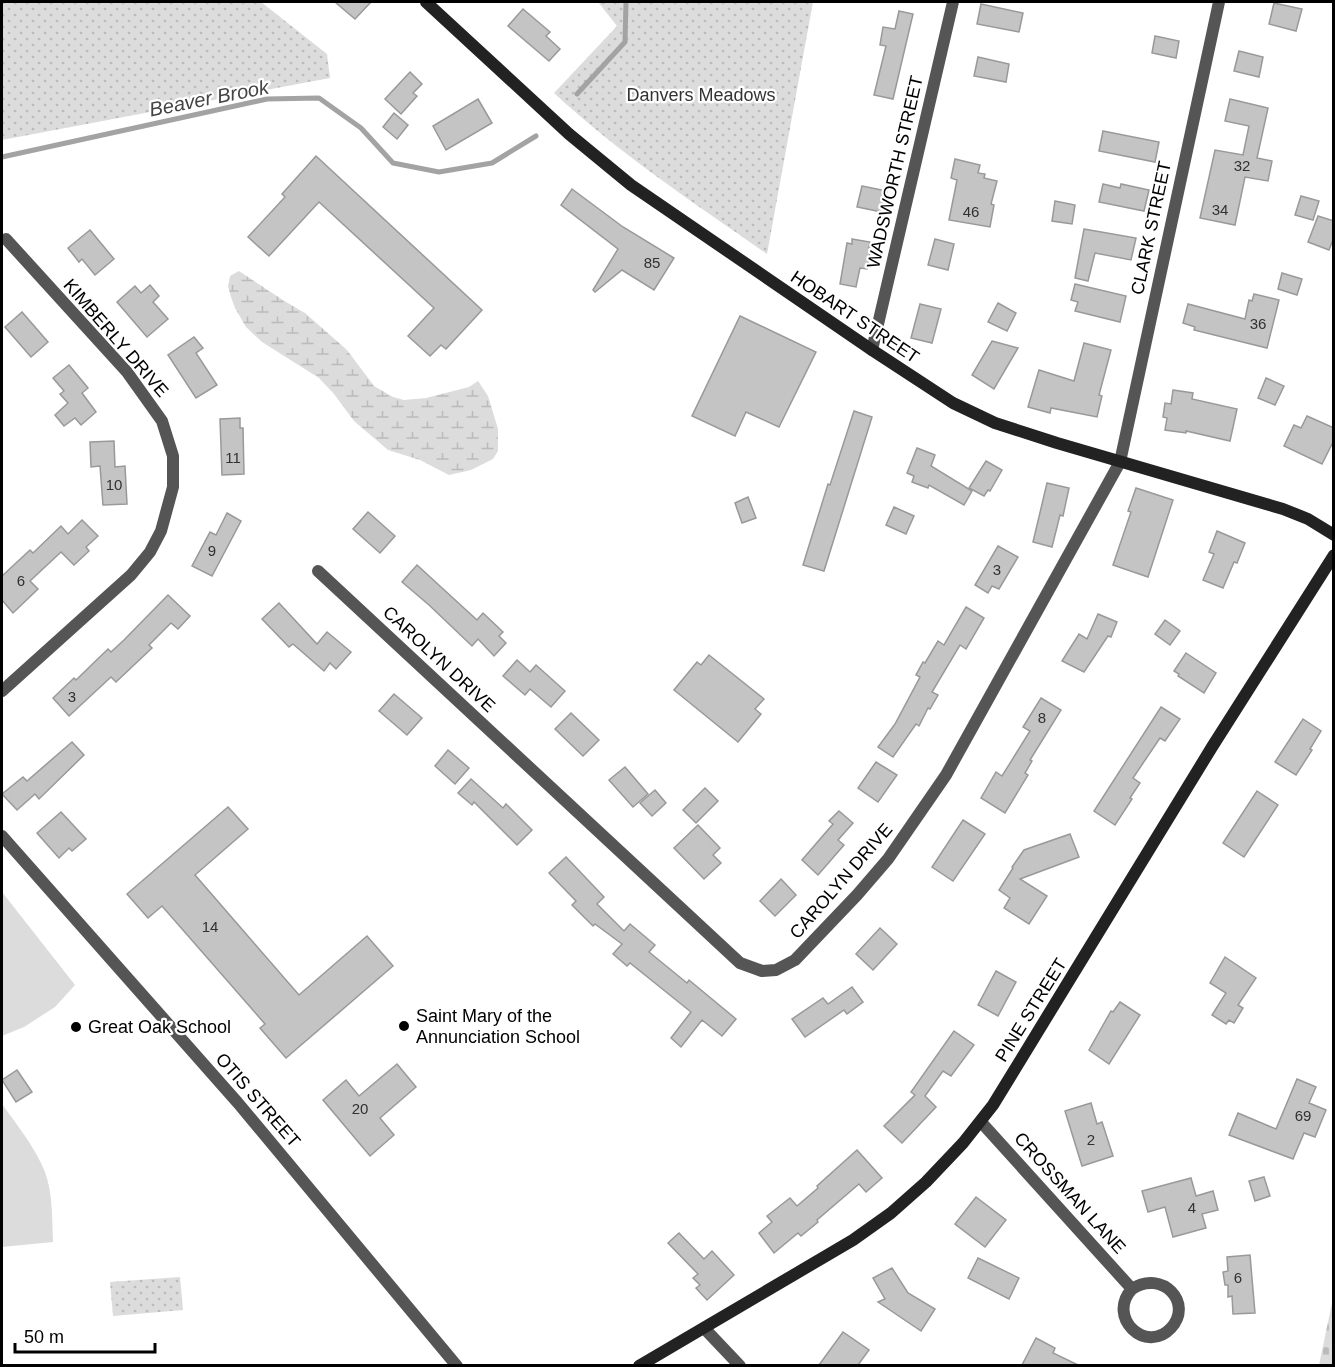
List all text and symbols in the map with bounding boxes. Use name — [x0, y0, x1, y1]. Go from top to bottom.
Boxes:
street label: WADSWORTH STREET — [863, 74, 927, 270]
water label: Beaver Brook — [147, 75, 272, 120]
park label: Danvers Meadows — [626, 85, 776, 105]
house number: 32 — [1234, 157, 1250, 174]
street label: CLARK STREET — [1127, 159, 1175, 297]
house number: 34 — [1212, 201, 1228, 218]
house number: 46 — [963, 203, 979, 220]
house number: 85 — [644, 254, 660, 271]
street label: HOBART STREET — [787, 267, 923, 367]
street label: KIMBERLY DRIVE — [59, 275, 173, 401]
house number: 36 — [1250, 315, 1266, 332]
house number: 11 — [225, 449, 241, 466]
house number: 10 — [106, 476, 122, 493]
house number: 9 — [208, 542, 216, 559]
house number: 3 — [993, 561, 1001, 578]
house number: 6 — [17, 572, 25, 589]
street label: CAROLYN DRIVE — [379, 602, 499, 716]
house number: 3 — [68, 688, 76, 705]
house number: 8 — [1038, 709, 1046, 726]
street label: CAROLYN DRIVE — [786, 819, 896, 943]
house number: 14 — [202, 918, 218, 935]
street label: PINE STREET — [991, 955, 1071, 1065]
place label: Saint Mary of the Annunciation School — [416, 1006, 580, 1047]
place label: Great Oak School — [88, 1017, 231, 1037]
marker: Saint Mary of the Annunciation School — [397, 1019, 411, 1033]
marker: Great Oak School — [69, 1020, 83, 1034]
street label: OTIS STREET — [212, 1049, 304, 1151]
house number: 20 — [352, 1100, 368, 1117]
house number: 69 — [1295, 1107, 1311, 1124]
street label: CROSSMAN LANE — [1010, 1128, 1130, 1258]
house number: 2 — [1087, 1131, 1095, 1148]
house number: 4 — [1188, 1199, 1196, 1216]
house number: 6 — [1234, 1269, 1242, 1286]
scale bar — [15, 1316, 154, 1354]
text: 50 m — [24, 1327, 64, 1347]

